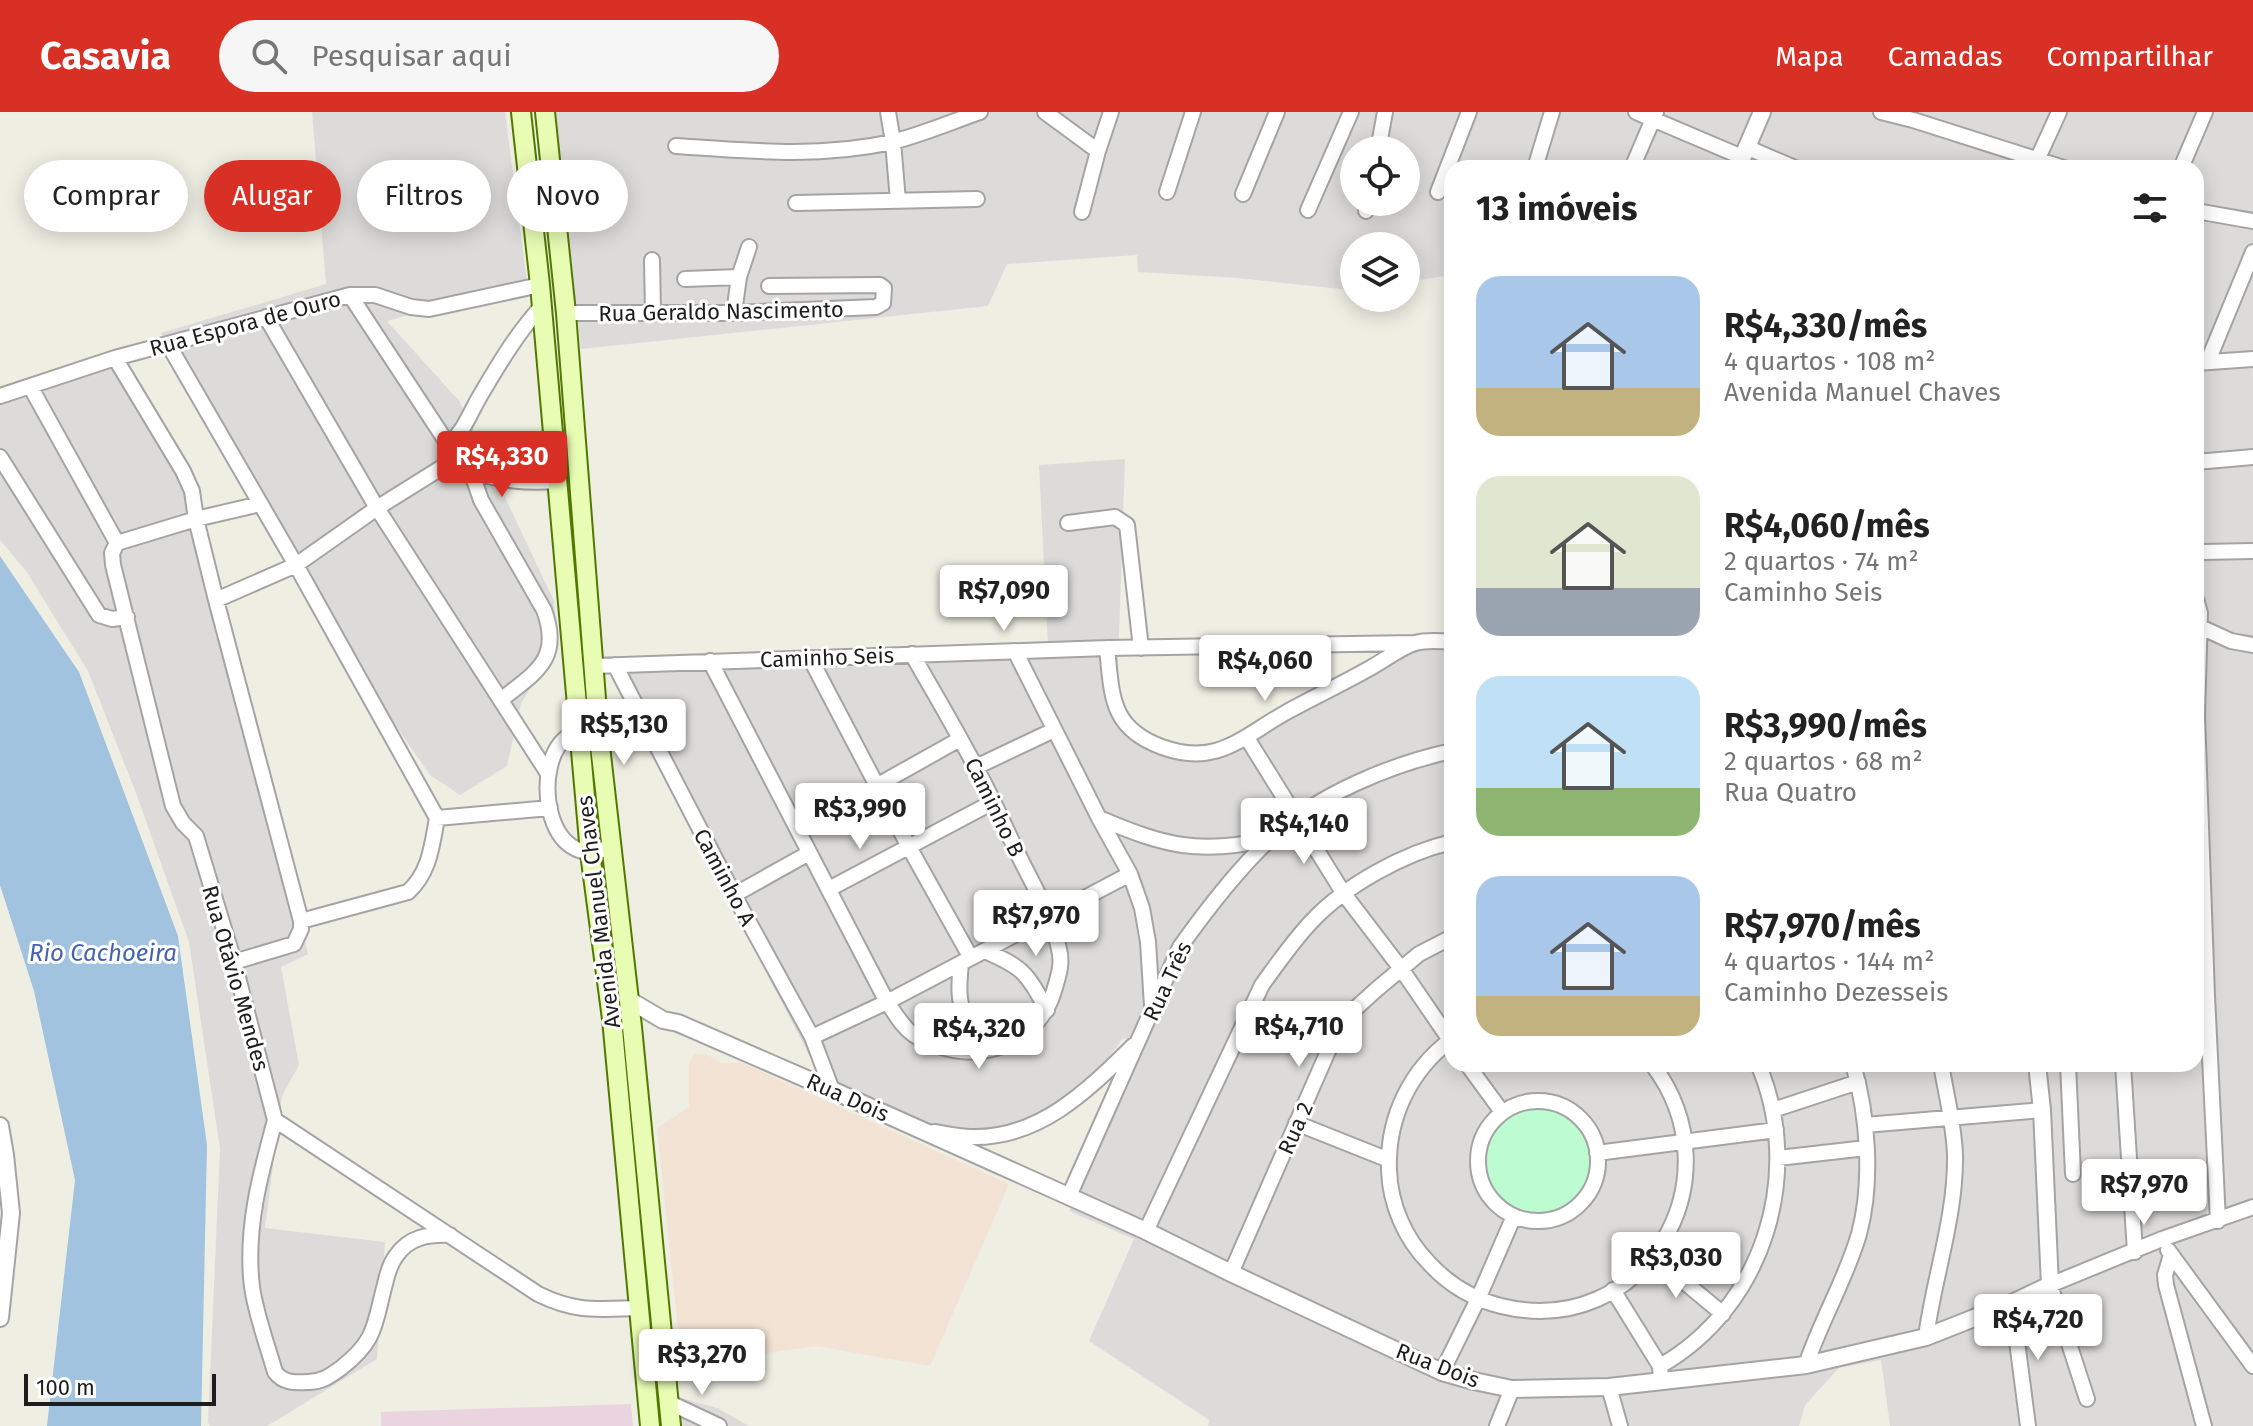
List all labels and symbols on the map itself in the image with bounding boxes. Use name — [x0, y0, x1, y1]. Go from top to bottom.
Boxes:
street label: Rua Espora de Ouro — [147, 285, 344, 362]
street label: Rua Geraldo Nascimento — [598, 296, 844, 327]
pin: R$4,330 — [428, 431, 576, 499]
pin: R$7,090 — [930, 565, 1078, 633]
pin: R$4,060 — [1191, 635, 1339, 703]
street label: Caminho Seis — [760, 642, 894, 673]
pin: R$5,130 — [550, 699, 698, 767]
street label: Caminho B — [959, 753, 1030, 861]
pin: R$3,990 — [786, 783, 934, 851]
street label: Avenida Manuel Chaves — [571, 794, 626, 1030]
pin: R$4,140 — [1230, 798, 1378, 866]
street label: Caminho A — [688, 824, 762, 931]
street label: Rua Otávio Mendes — [196, 882, 275, 1074]
pin: R$7,970 — [962, 890, 1110, 958]
street label: Rua Três — [1137, 937, 1198, 1025]
water label: Rio Cachoeira — [29, 939, 177, 967]
pin: R$4,710 — [1225, 1001, 1373, 1069]
pin: R$4,320 — [905, 1003, 1053, 1071]
street label: Rua Dois — [802, 1067, 893, 1128]
street label: Rua 2 — [1272, 1098, 1319, 1159]
pin: R$7,970 — [2070, 1159, 2218, 1227]
pin: R$3,030 — [1602, 1232, 1750, 1300]
pin: R$4,720 — [1964, 1294, 2112, 1362]
pin: R$3,270 — [628, 1329, 776, 1397]
street label: Rua Dois — [1392, 1337, 1483, 1394]
scale bar — [24, 1370, 216, 1406]

